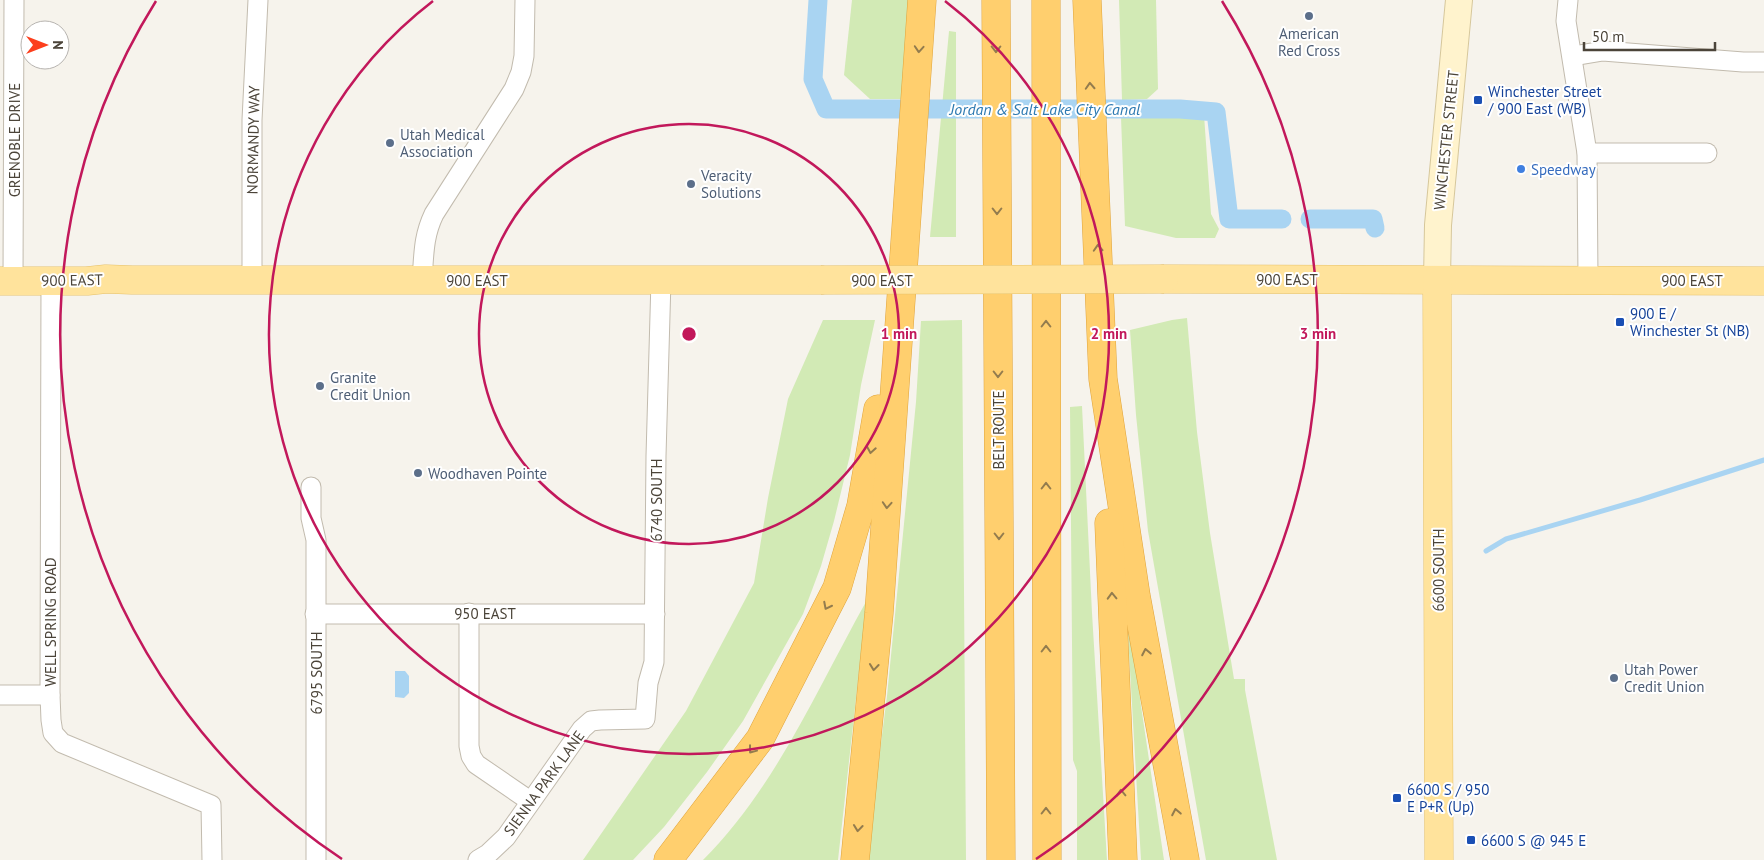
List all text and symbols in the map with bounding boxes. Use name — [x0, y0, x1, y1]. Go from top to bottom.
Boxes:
marker: American Red Cross — [1303, 10, 1315, 22]
north arrow — [20, 20, 70, 70]
scale bar — [1584, 20, 1715, 52]
place label: American Red Cross — [1278, 24, 1340, 60]
text: 50 m — [1592, 27, 1625, 46]
text: N — [49, 40, 67, 50]
one-way arrow — [914, 45, 925, 53]
one-way arrow — [991, 45, 1001, 53]
street label: WINCHESTER STREET — [1429, 69, 1463, 211]
one-way arrow — [1085, 82, 1096, 90]
place label: Winchester Street / 900 East (WB) — [1487, 82, 1602, 118]
street label: GRENOBLE DRIVE — [5, 83, 24, 197]
street label: NORMANDY WAY — [243, 85, 263, 195]
marker: Winchester Street / 900 East (WB) — [1472, 94, 1484, 106]
water label: Jordan & Salt Lake City Canal — [949, 99, 1141, 119]
place label: Utah Medical Association — [400, 125, 485, 161]
marker: Utah Medical Association — [384, 137, 396, 149]
place label: Speedway — [1531, 160, 1596, 179]
marker: Speedway — [1515, 163, 1527, 175]
place label: Veracity Solutions — [700, 166, 761, 202]
marker: Veracity Solutions — [685, 178, 697, 190]
one-way arrow — [992, 208, 1002, 215]
one-way arrow — [1092, 244, 1103, 252]
street label: 900 EAST — [41, 270, 104, 290]
street label: 900 EAST — [1256, 270, 1318, 289]
street label: 900 EAST — [446, 271, 508, 290]
street label: 900 EAST — [851, 271, 913, 290]
street label: 900 EAST — [1661, 271, 1723, 290]
place label: 900 E / Winchester St (NB) — [1630, 304, 1750, 340]
marker: 900 E / Winchester St (NB) — [1614, 316, 1626, 328]
one-way arrow — [1041, 320, 1051, 328]
text: 1 min — [881, 324, 917, 343]
text: 2 min — [1091, 324, 1127, 343]
text: 3 min — [1300, 324, 1336, 343]
centre of rings — [680, 325, 698, 343]
place label: Granite Credit Union — [330, 368, 410, 404]
one-way arrow — [993, 370, 1003, 378]
marker: Granite Credit Union — [314, 380, 326, 392]
street label: BELT ROUTE — [989, 390, 1008, 470]
one-way arrow — [866, 446, 877, 455]
street label: 6740 SOUTH — [647, 458, 666, 542]
place label: Woodhaven Pointe — [428, 464, 547, 483]
marker: Woodhaven Pointe — [412, 467, 424, 479]
one-way arrow — [1041, 482, 1051, 490]
one-way arrow — [882, 501, 893, 509]
street label: 6600 SOUTH — [1429, 528, 1448, 612]
one-way arrow — [994, 532, 1004, 540]
street label: WELL SPRING ROAD — [41, 557, 60, 687]
one-way arrow — [1107, 592, 1118, 600]
one-way arrow — [823, 601, 833, 610]
street label: 950 EAST — [454, 604, 516, 623]
street label: 6795 SOUTH — [307, 631, 326, 715]
one-way arrow — [1041, 645, 1051, 652]
one-way arrow — [1142, 648, 1152, 657]
place label: Utah Power Credit Union — [1624, 660, 1704, 696]
one-way arrow — [869, 663, 880, 671]
marker: Utah Power Credit Union — [1608, 672, 1620, 684]
street label: SIENNA PARK LANE — [499, 727, 589, 839]
one-way arrow — [749, 744, 757, 753]
place label: 6600 S / 950 E P+R (Up) — [1407, 780, 1490, 816]
one-way arrow — [1115, 789, 1126, 797]
marker: 6600 S / 950 E P+R (Up) — [1391, 792, 1403, 804]
one-way arrow — [1041, 807, 1051, 815]
one-way arrow — [1172, 808, 1182, 816]
one-way arrow — [853, 825, 864, 833]
place label: 6600 S @ 945 E — [1481, 831, 1586, 850]
marker: 6600 S @ 945 E — [1465, 834, 1477, 846]

